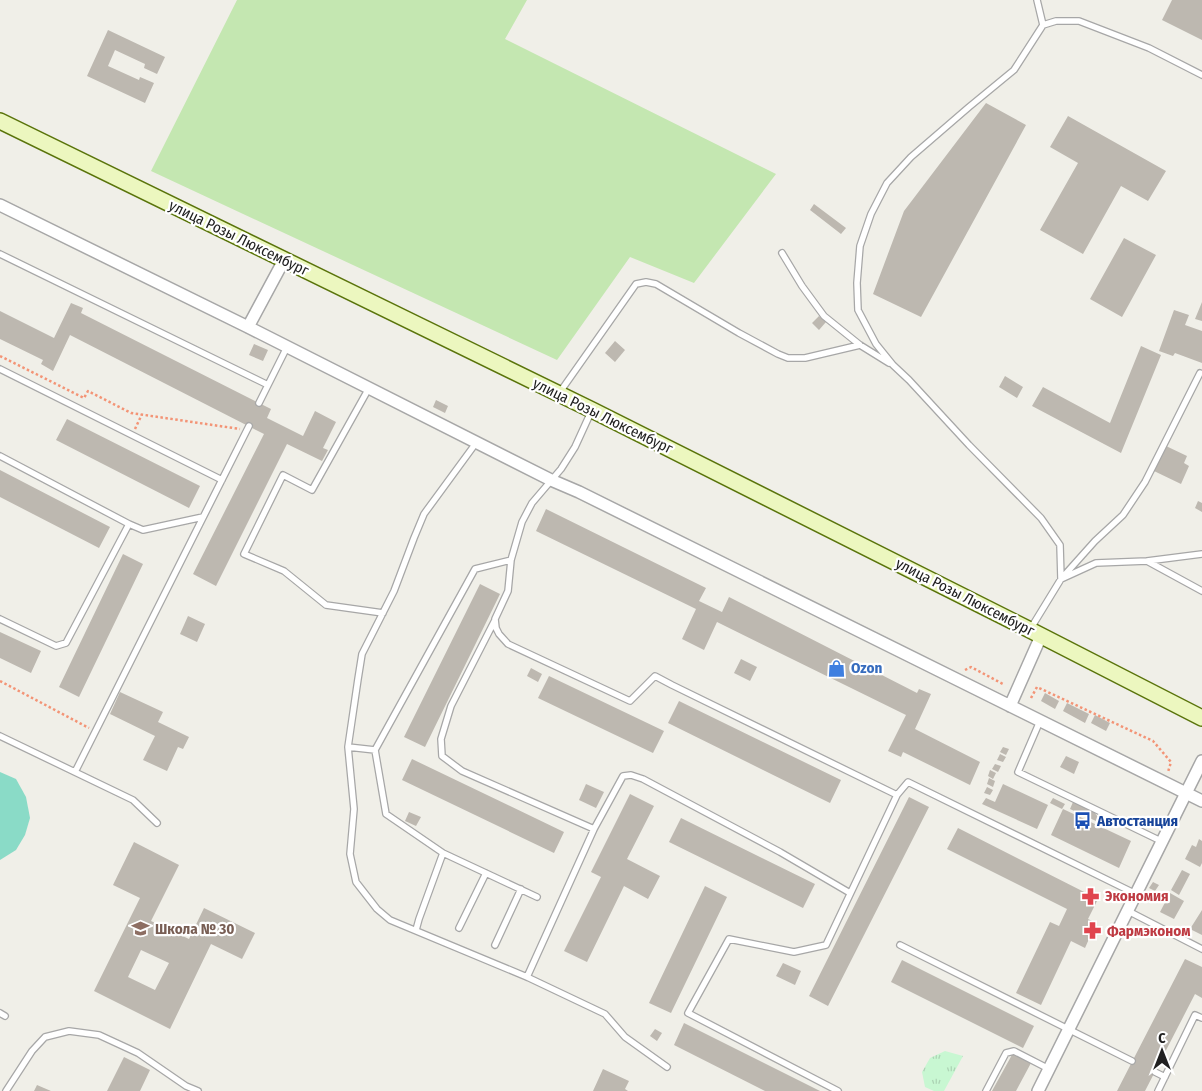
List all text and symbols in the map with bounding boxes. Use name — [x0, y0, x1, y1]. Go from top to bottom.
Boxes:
street label: улица Розы Люксембург — [166, 196, 312, 280]
street label: улица Розы Люксембург — [530, 374, 676, 458]
street label: улица Розы Люксембург — [893, 554, 1038, 640]
shop icon: Ozon — [827, 658, 847, 678]
place label: Ozon — [851, 659, 882, 677]
bus stop icon: Автостанция — [1073, 811, 1093, 831]
place label: Автостанция — [1096, 812, 1178, 830]
pharmacy icon: Экономия — [1081, 886, 1101, 906]
place label: Экономия — [1105, 887, 1169, 905]
school or university icon: Школа № 30 — [131, 919, 151, 939]
place label: Школа № 30 — [155, 920, 235, 938]
pharmacy icon: Фармэконом — [1083, 921, 1103, 941]
place label: Фармэконом — [1107, 922, 1190, 940]
north arrow — [1137, 1026, 1187, 1076]
text: С — [1158, 1030, 1166, 1047]

